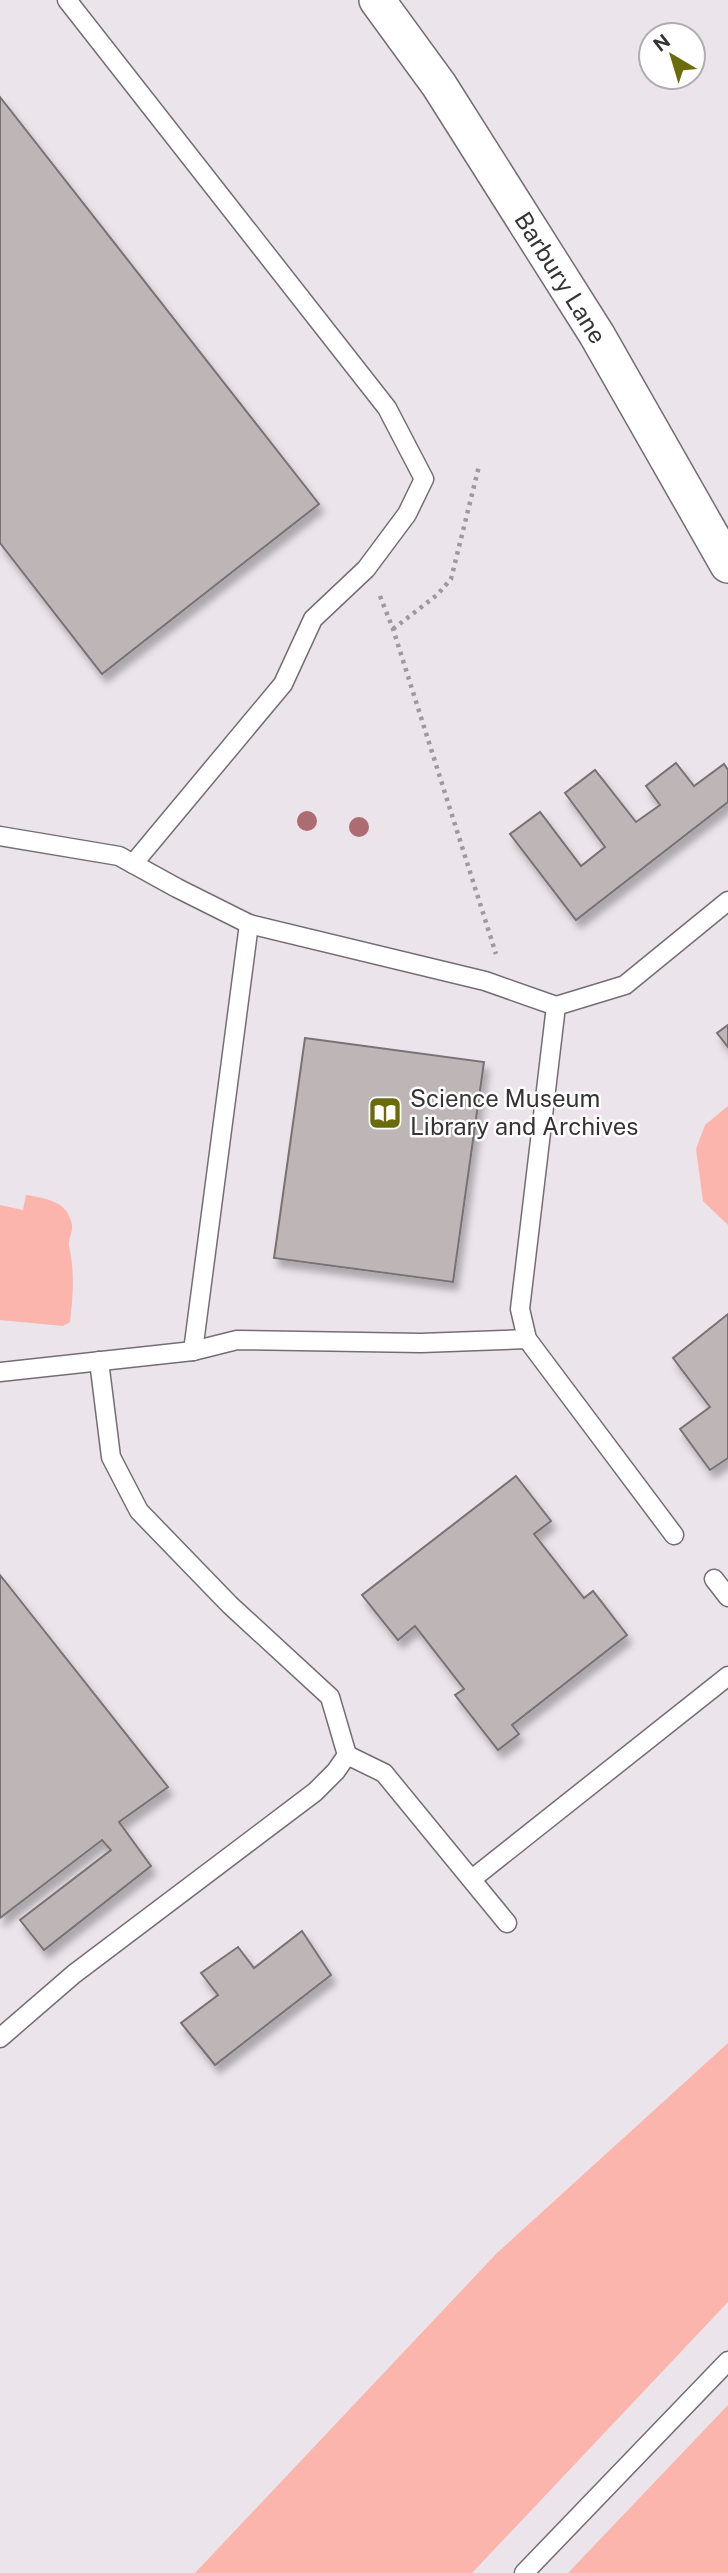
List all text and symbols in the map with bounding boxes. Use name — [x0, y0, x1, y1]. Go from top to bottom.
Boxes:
north arrow — [637, 21, 707, 91]
text: N — [649, 29, 674, 56]
street label: Barbury Lane — [509, 207, 612, 348]
place label: Science Museum Library and Archives — [410, 1084, 638, 1140]
library icon: Science Museum Library and Archives — [366, 1094, 404, 1132]

